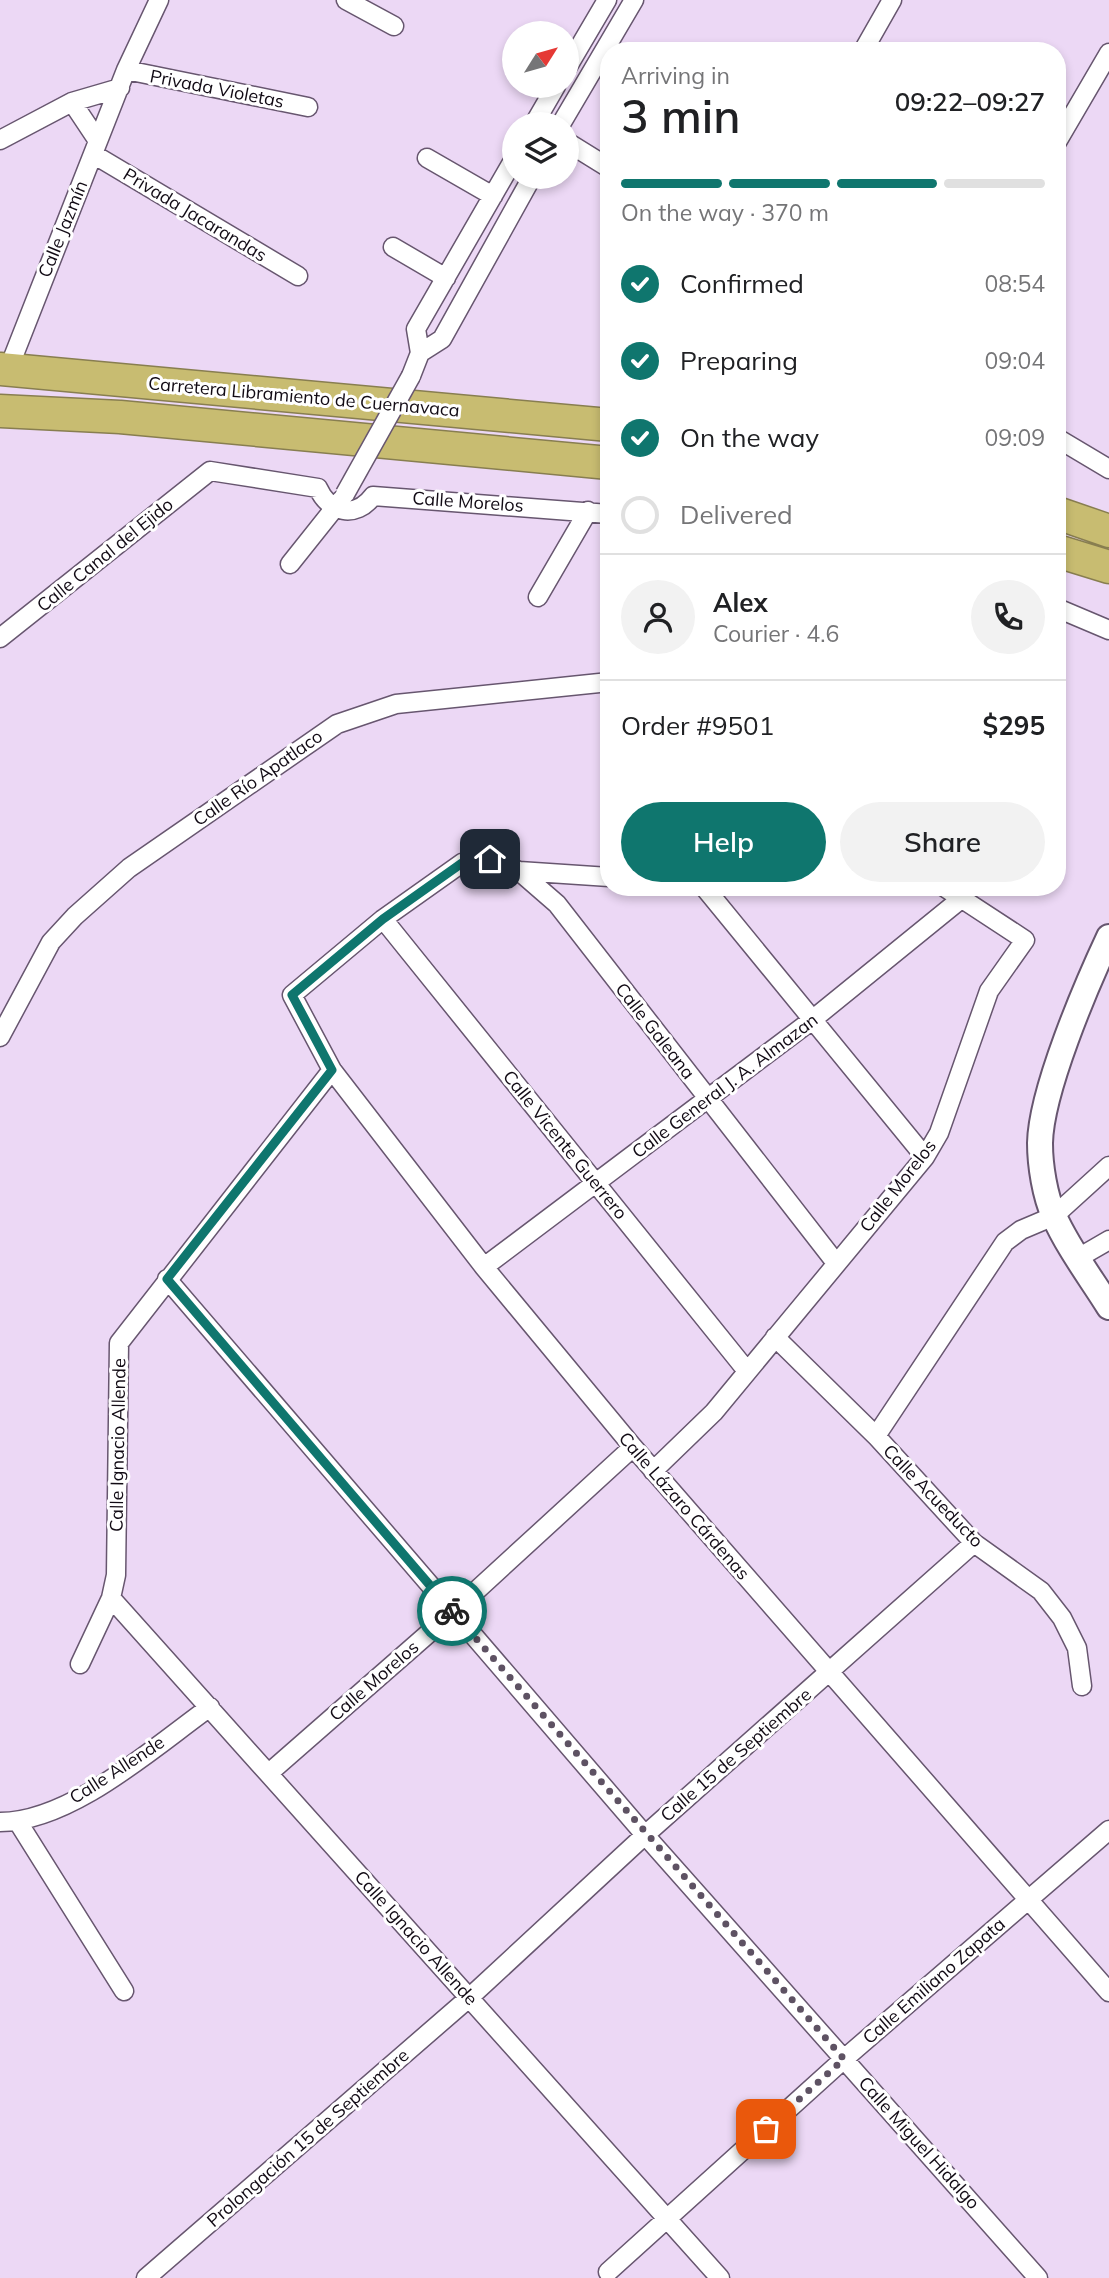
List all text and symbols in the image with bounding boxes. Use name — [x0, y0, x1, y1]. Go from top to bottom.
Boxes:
north arrow — [502, 21, 579, 98]
map controls — [502, 21, 579, 189]
text: Arriving in — [621, 61, 730, 90]
street label: Privada Violetas — [148, 64, 286, 113]
text: 09:22–09:27 — [895, 85, 1045, 118]
text: 3 min — [621, 87, 740, 145]
button: layers — [502, 112, 579, 189]
street label: Privada Jacarandas — [119, 163, 271, 267]
street label: Calle Jazmín — [33, 177, 92, 281]
text: On the way · 370 m — [621, 198, 829, 227]
icon: check — [621, 265, 659, 303]
text: Confirmed — [680, 267, 804, 300]
text: 08:54 — [985, 269, 1045, 298]
icon: check — [621, 342, 659, 380]
text: Preparing — [680, 344, 798, 377]
text: 09:04 — [985, 346, 1045, 375]
street label: Carretera Libramiento de Cuernavaca — [147, 371, 461, 422]
icon: check — [621, 419, 659, 457]
text: On the way — [680, 421, 819, 454]
text: 09:09 — [985, 423, 1045, 452]
street label: Calle Morelos — [412, 486, 524, 517]
street label: Calle Canal del Ejido — [32, 493, 178, 617]
text: Delivered — [680, 498, 793, 531]
button: person — [621, 580, 695, 654]
button: phone — [971, 580, 1045, 654]
text: Alex — [713, 586, 768, 619]
text: Courier · 4.6 — [713, 619, 839, 648]
text: Order #9501 — [621, 709, 774, 742]
text: $295 — [983, 709, 1045, 742]
street label: Calle Río Apatlaco — [189, 724, 327, 831]
button: Help — [621, 802, 826, 882]
button: Share — [840, 802, 1045, 882]
pin — [460, 829, 520, 889]
icon: home — [471, 840, 509, 878]
street label: Calle Galeana — [611, 978, 700, 1084]
street label: Calle General J. A. Almazan — [627, 1008, 822, 1163]
street label: Calle Vicente Guerrero — [498, 1065, 633, 1224]
street label: Calle Morelos — [854, 1135, 941, 1237]
street label: Calle Ignacio Allende — [104, 1358, 131, 1532]
street label: Calle Lázaro Cárdenas — [614, 1427, 755, 1584]
street label: Calle Acueducto — [878, 1439, 988, 1552]
courier — [417, 1576, 487, 1646]
icon: bike — [433, 1592, 471, 1630]
street label: Calle Morelos — [324, 1635, 423, 1726]
street label: Calle 15 de Septiembre — [656, 1683, 816, 1826]
street label: Calle Allende — [65, 1730, 169, 1809]
street label: Calle Ignacio Allende — [350, 1865, 483, 2010]
street label: Calle Emiliano Zapata — [858, 1912, 1010, 2049]
street label: Prolongación 15 de Septiembre — [202, 2044, 413, 2232]
street label: Calle Miguel Hidalgo — [854, 2072, 985, 2214]
pin — [736, 2099, 796, 2159]
icon: bag — [747, 2110, 785, 2148]

